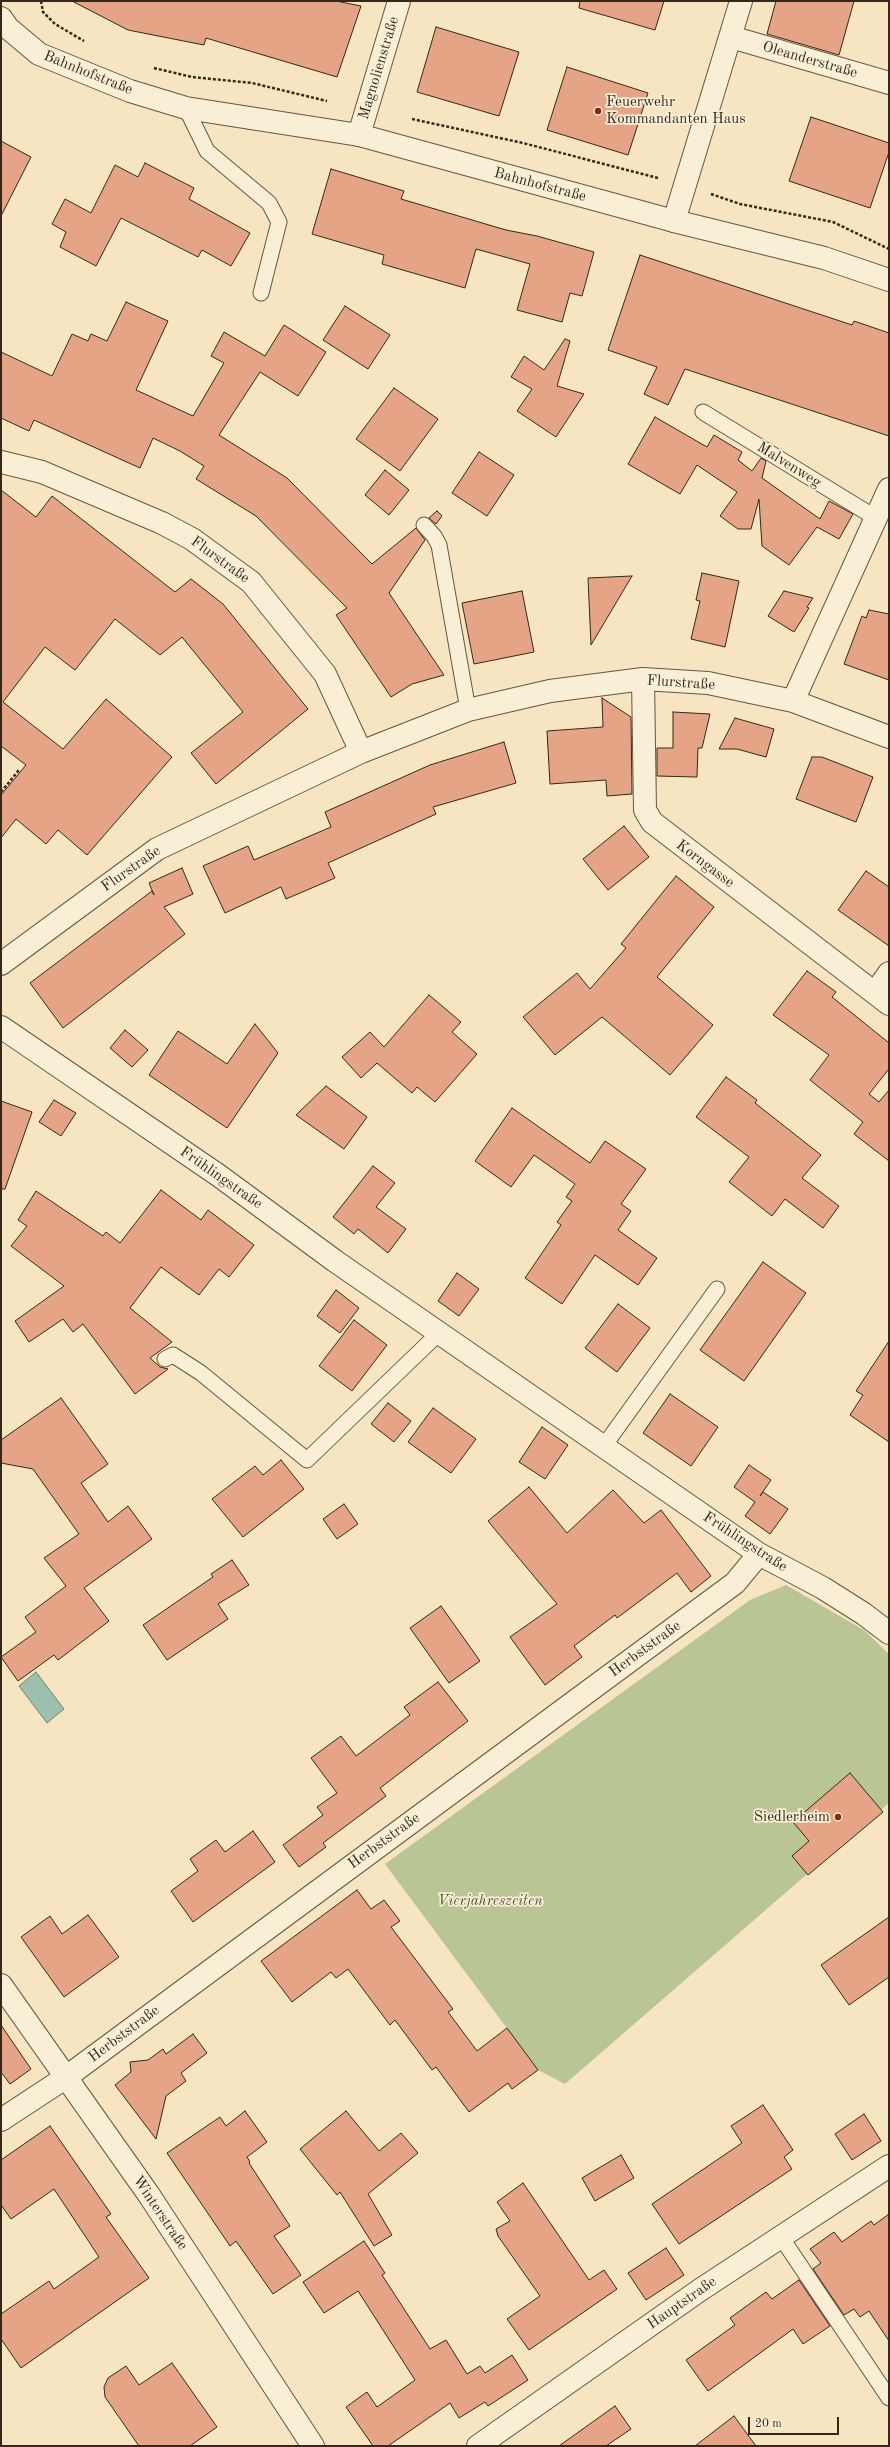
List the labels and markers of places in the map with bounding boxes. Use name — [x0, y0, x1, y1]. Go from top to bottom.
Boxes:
place label: Feuerwehr Kommandanten Haus — [606, 93, 746, 128]
marker: Feuerwehr Kommandanten Haus — [593, 106, 603, 116]
place label: Siedlerheim — [754, 1808, 830, 1826]
marker: Siedlerheim — [833, 1812, 843, 1822]

